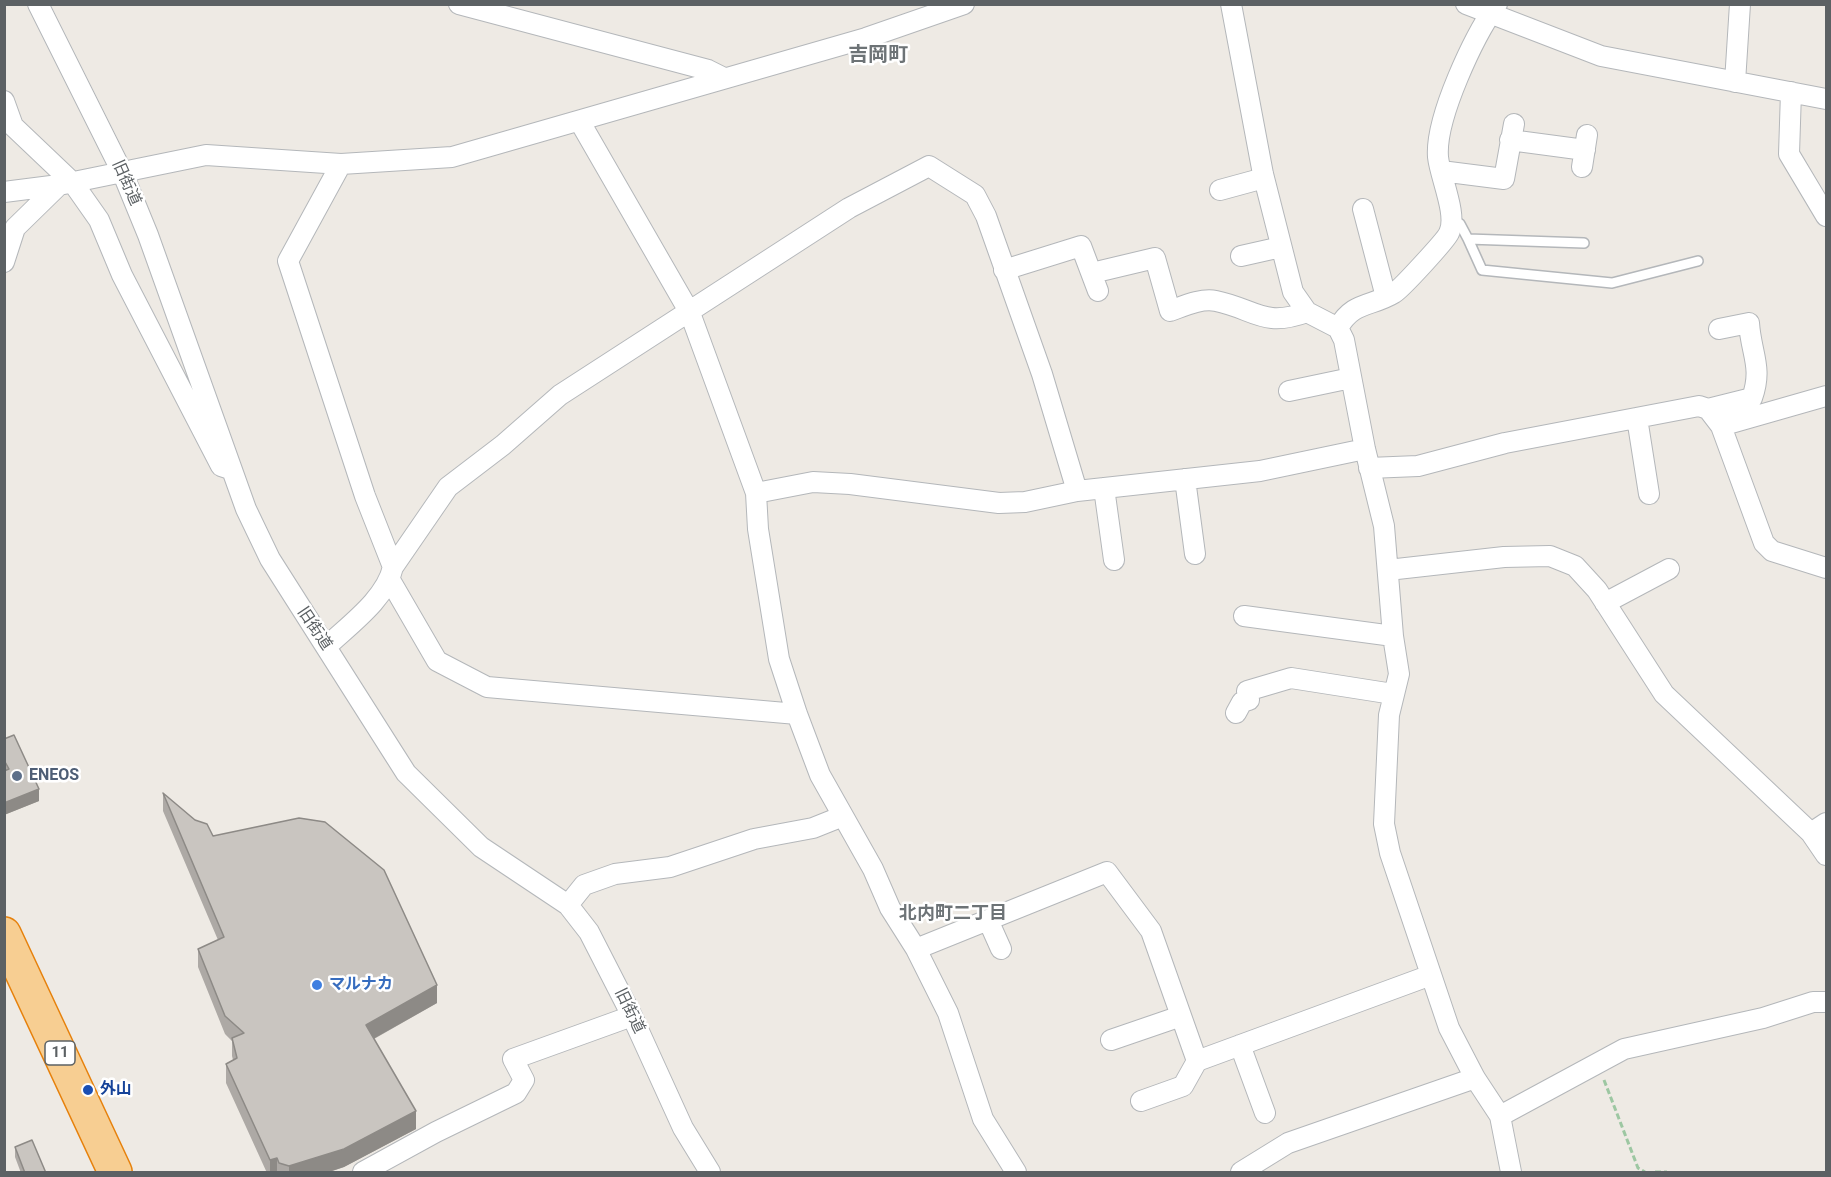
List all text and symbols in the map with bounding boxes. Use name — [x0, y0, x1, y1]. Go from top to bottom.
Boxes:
district label: 吉岡町 — [848, 44, 908, 68]
street label: 旧街道 — [107, 157, 145, 209]
street label: 旧街道 — [293, 604, 335, 654]
place label: ENEOS — [29, 766, 79, 786]
marker: ENEOS — [10, 769, 24, 783]
district label: 北内町二丁目 — [899, 903, 1007, 925]
place label: マルナカ — [329, 975, 393, 995]
marker: マルナカ — [310, 978, 324, 992]
street label: 旧街道 — [610, 985, 648, 1037]
road number: 11 — [45, 1041, 75, 1065]
place label: 外山 — [100, 1080, 132, 1100]
marker: 外山 — [81, 1083, 95, 1097]

